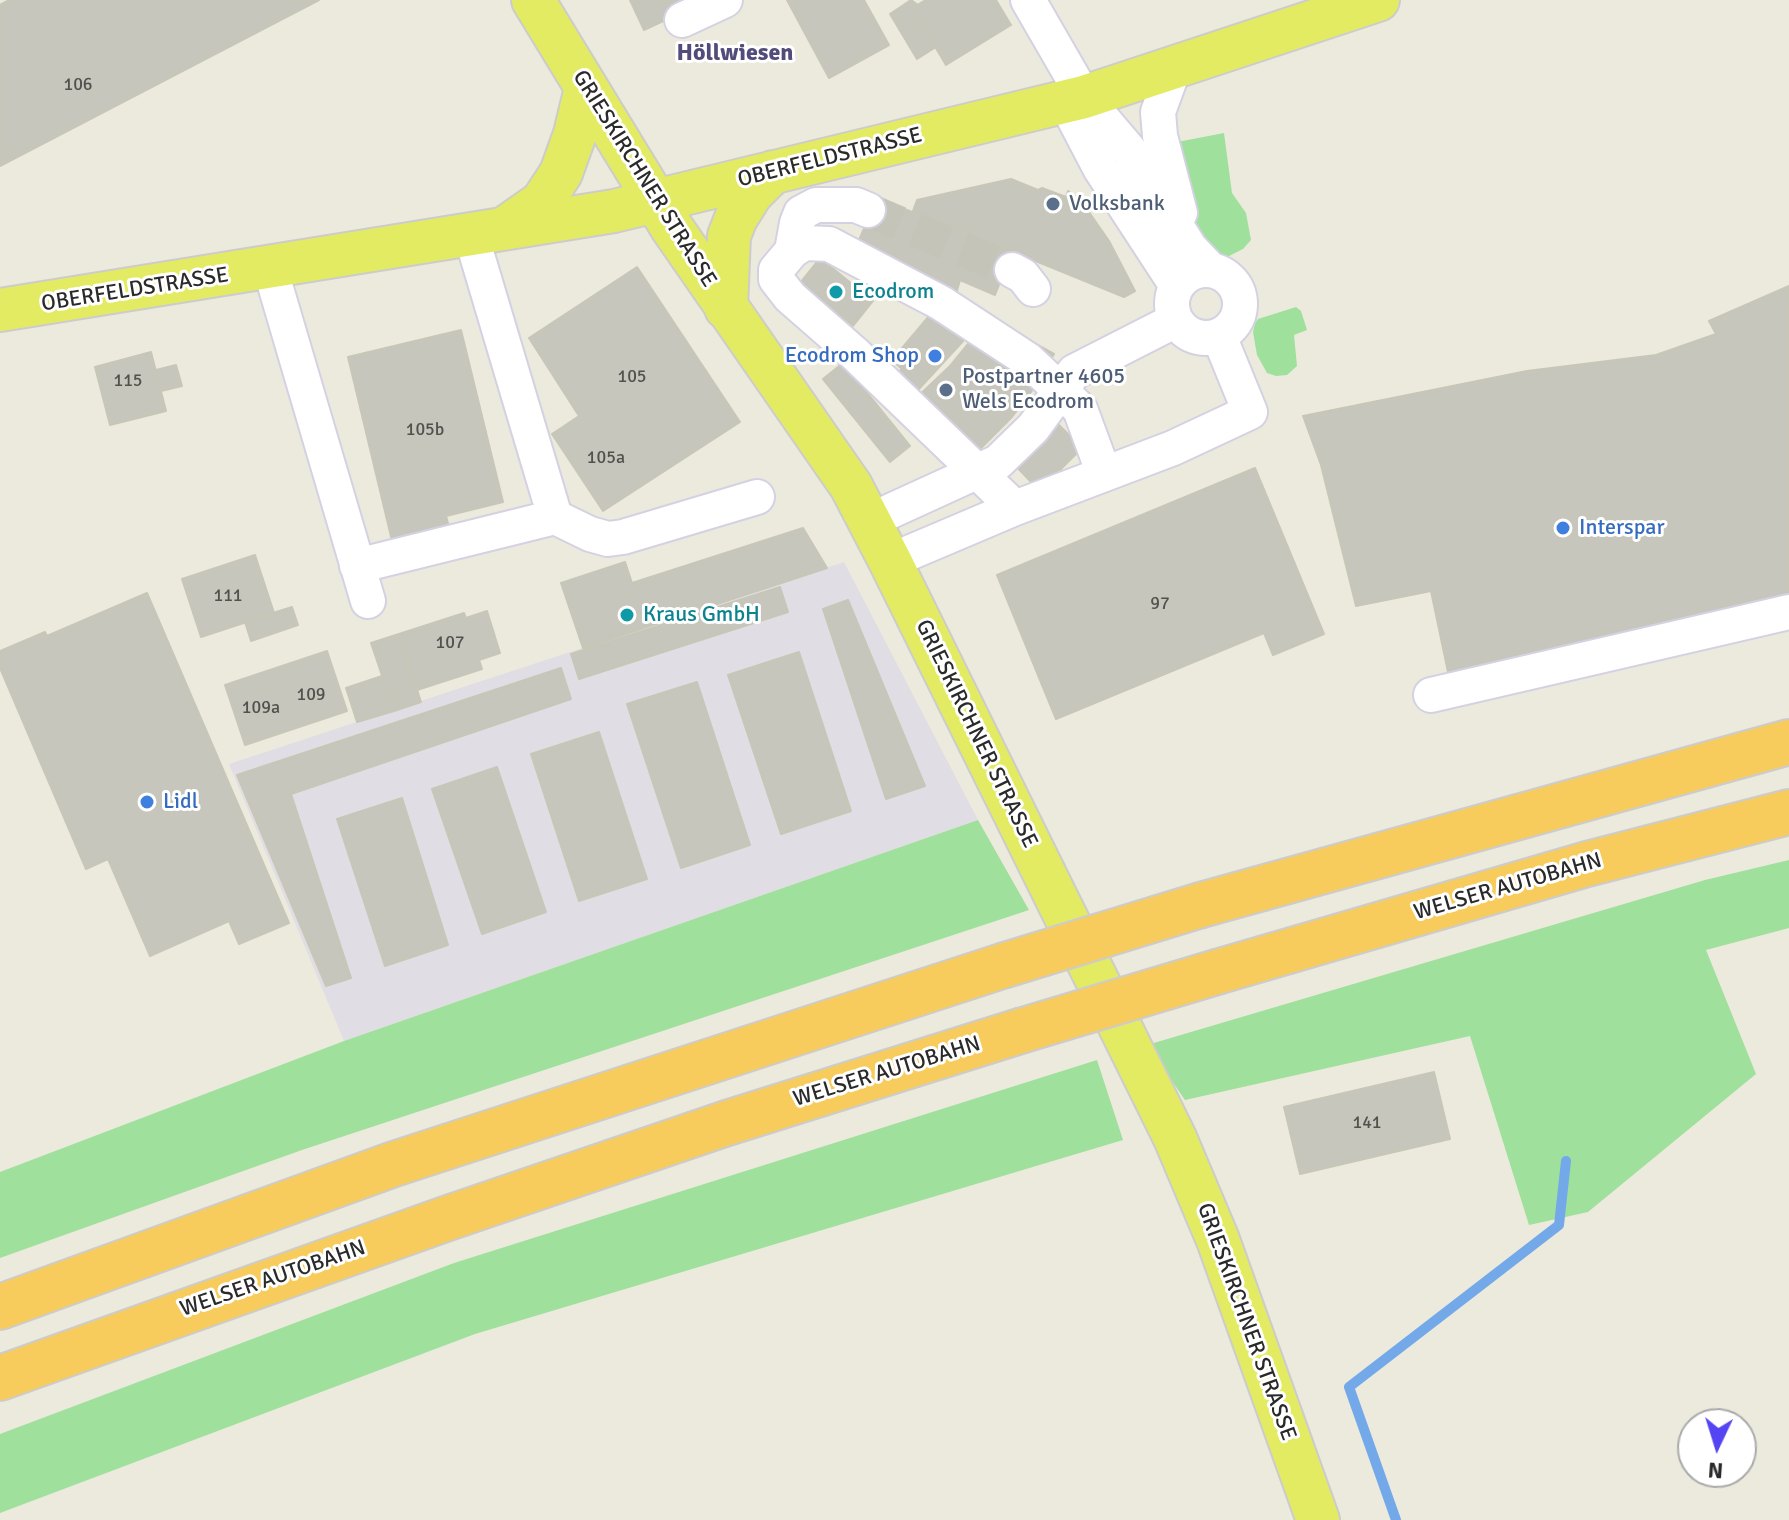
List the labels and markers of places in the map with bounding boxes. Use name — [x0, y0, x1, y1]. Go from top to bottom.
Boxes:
place label: Volksbank — [1069, 191, 1165, 217]
marker: Volksbank — [1044, 195, 1062, 213]
place label: Ecodrom — [852, 279, 934, 305]
marker: Ecodrom — [827, 283, 845, 301]
place label: Ecodrom Shop — [785, 343, 919, 369]
marker: Ecodrom Shop — [926, 347, 944, 365]
place label: Postpartner 4605 Wels Ecodrom — [962, 364, 1125, 416]
marker: Postpartner 4605 Wels Ecodrom — [937, 381, 955, 399]
place label: Interspar — [1579, 515, 1665, 541]
marker: Interspar — [1554, 519, 1572, 537]
place label: Kraus GmbH — [643, 602, 760, 628]
marker: Kraus GmbH — [618, 606, 636, 624]
place label: Lidl — [163, 789, 198, 815]
marker: Lidl — [138, 793, 156, 811]

